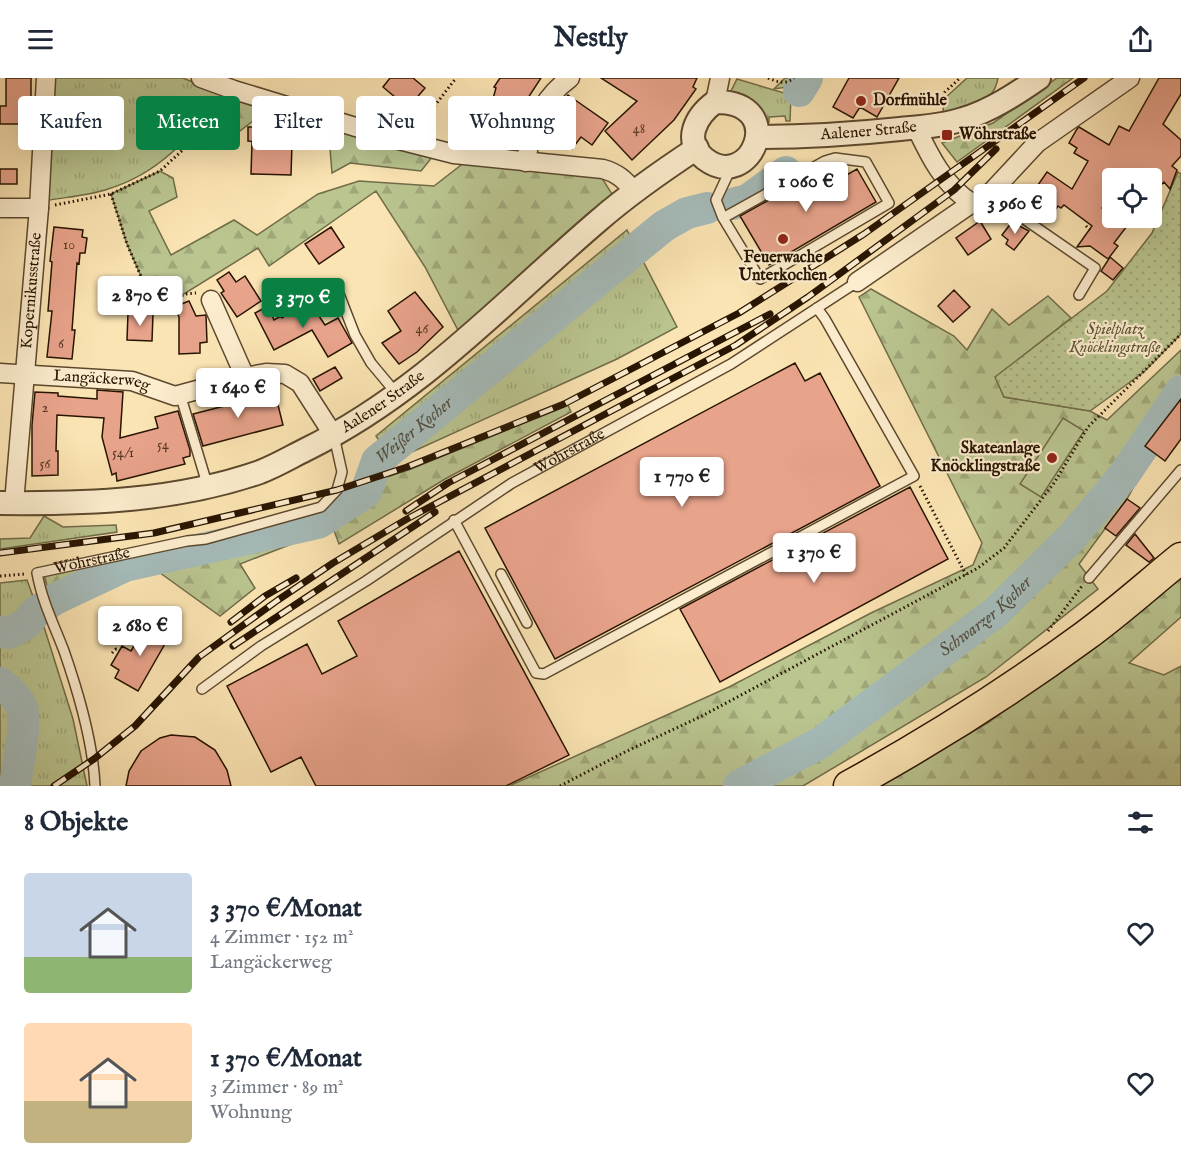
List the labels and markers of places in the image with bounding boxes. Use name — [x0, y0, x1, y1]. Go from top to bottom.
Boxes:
place label: Dorfmühle — [873, 91, 947, 111]
marker: Dorfmühle — [854, 94, 868, 108]
place label: Wöhrstraße — [958, 125, 1037, 145]
marker: Wöhrstraße — [940, 128, 954, 142]
pin: 1 060 € — [751, 162, 861, 213]
pin: 3 960 € — [960, 184, 1070, 235]
marker: Feuerwache Unterkochen — [776, 232, 790, 246]
place label: Feuerwache Unterkochen — [738, 248, 828, 286]
pin: 2 870 € — [85, 276, 195, 327]
pin: 3 370 € — [248, 278, 358, 329]
pin: 1 640 € — [183, 368, 293, 419]
place label: Skateanlage Knöcklingstraße — [930, 439, 1041, 477]
marker: Skateanlage Knöcklingstraße — [1045, 451, 1059, 465]
pin: 1 770 € — [627, 457, 737, 508]
pin: 1 370 € — [759, 533, 869, 584]
pin: 2 680 € — [85, 606, 195, 657]

